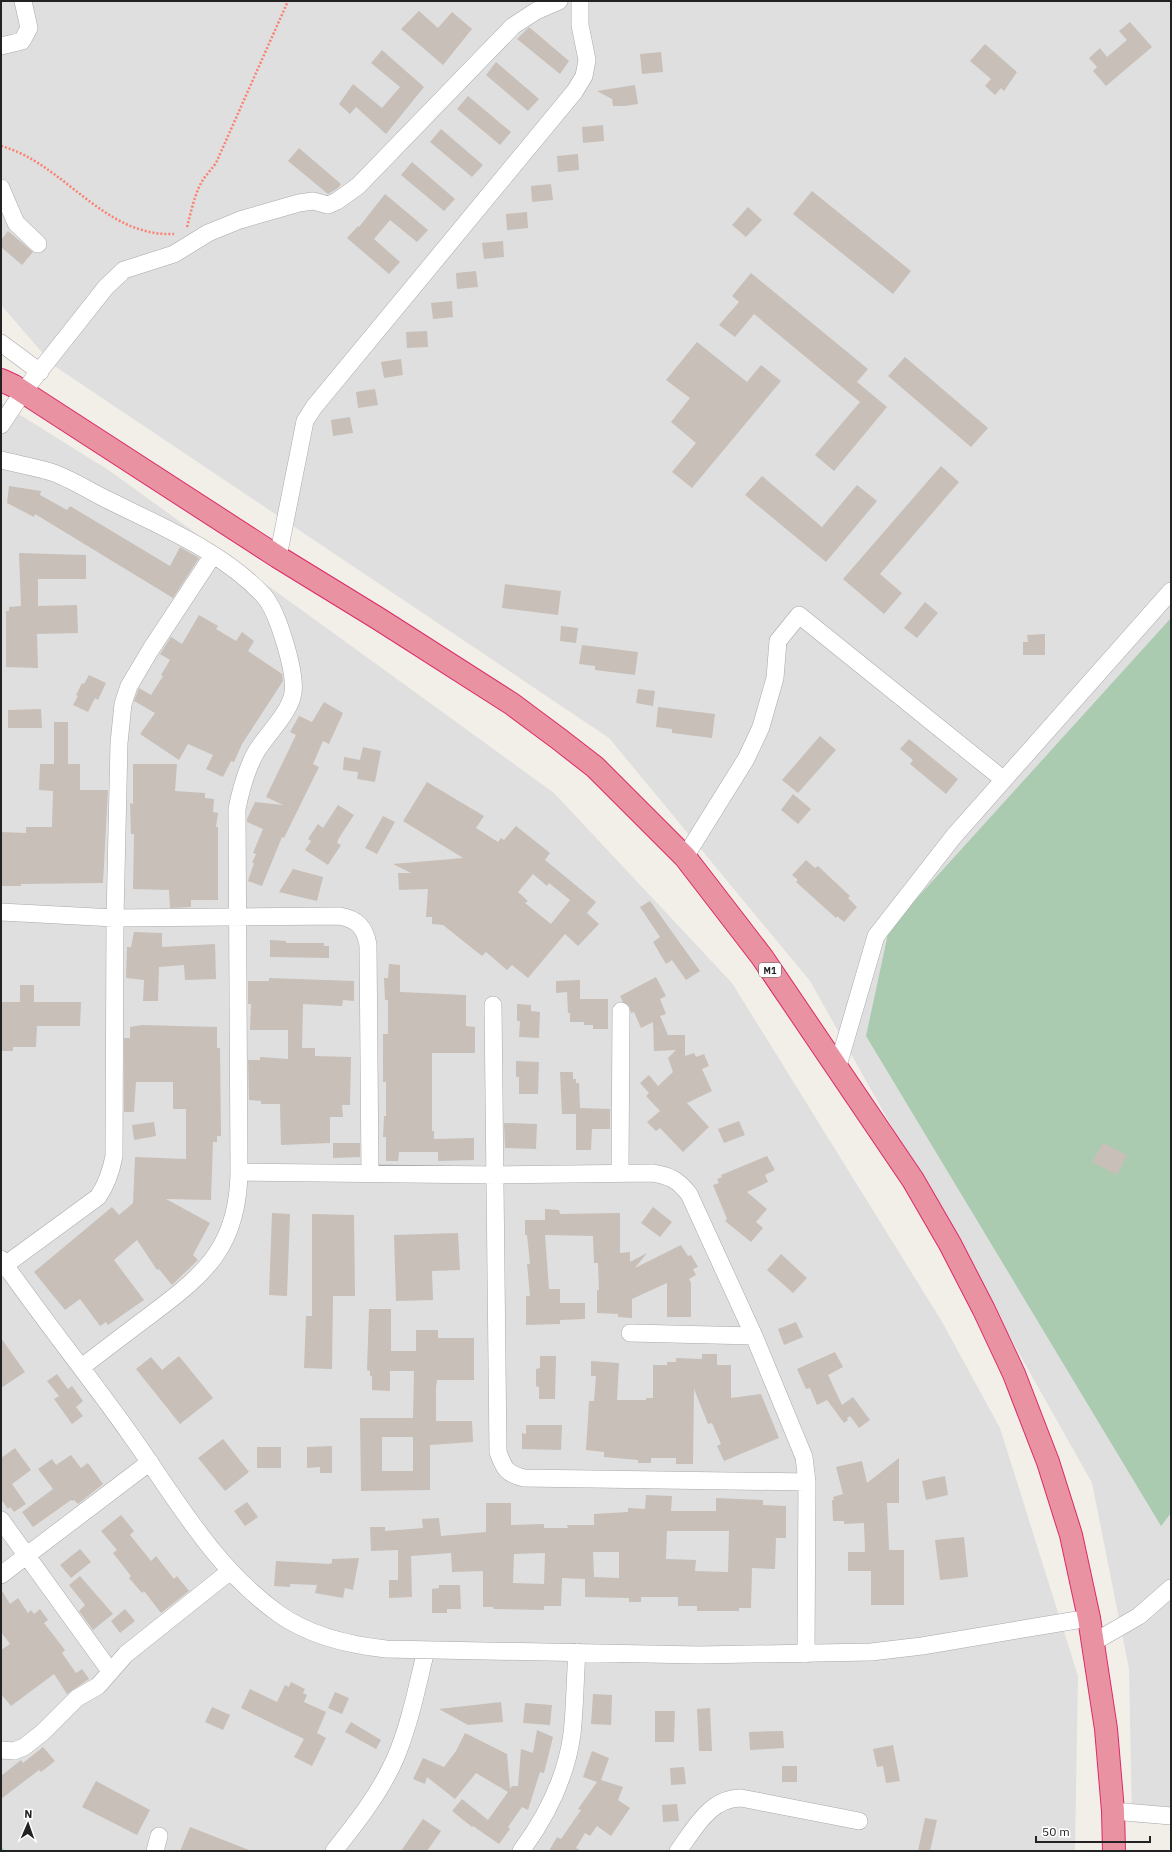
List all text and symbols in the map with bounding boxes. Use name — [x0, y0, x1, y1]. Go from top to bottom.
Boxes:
road number: M1 — [759, 963, 781, 977]
north arrow — [8, 1804, 48, 1844]
text: N — [24, 1807, 33, 1821]
scale bar — [1036, 1818, 1150, 1844]
text: 50 m — [1042, 1824, 1070, 1839]

